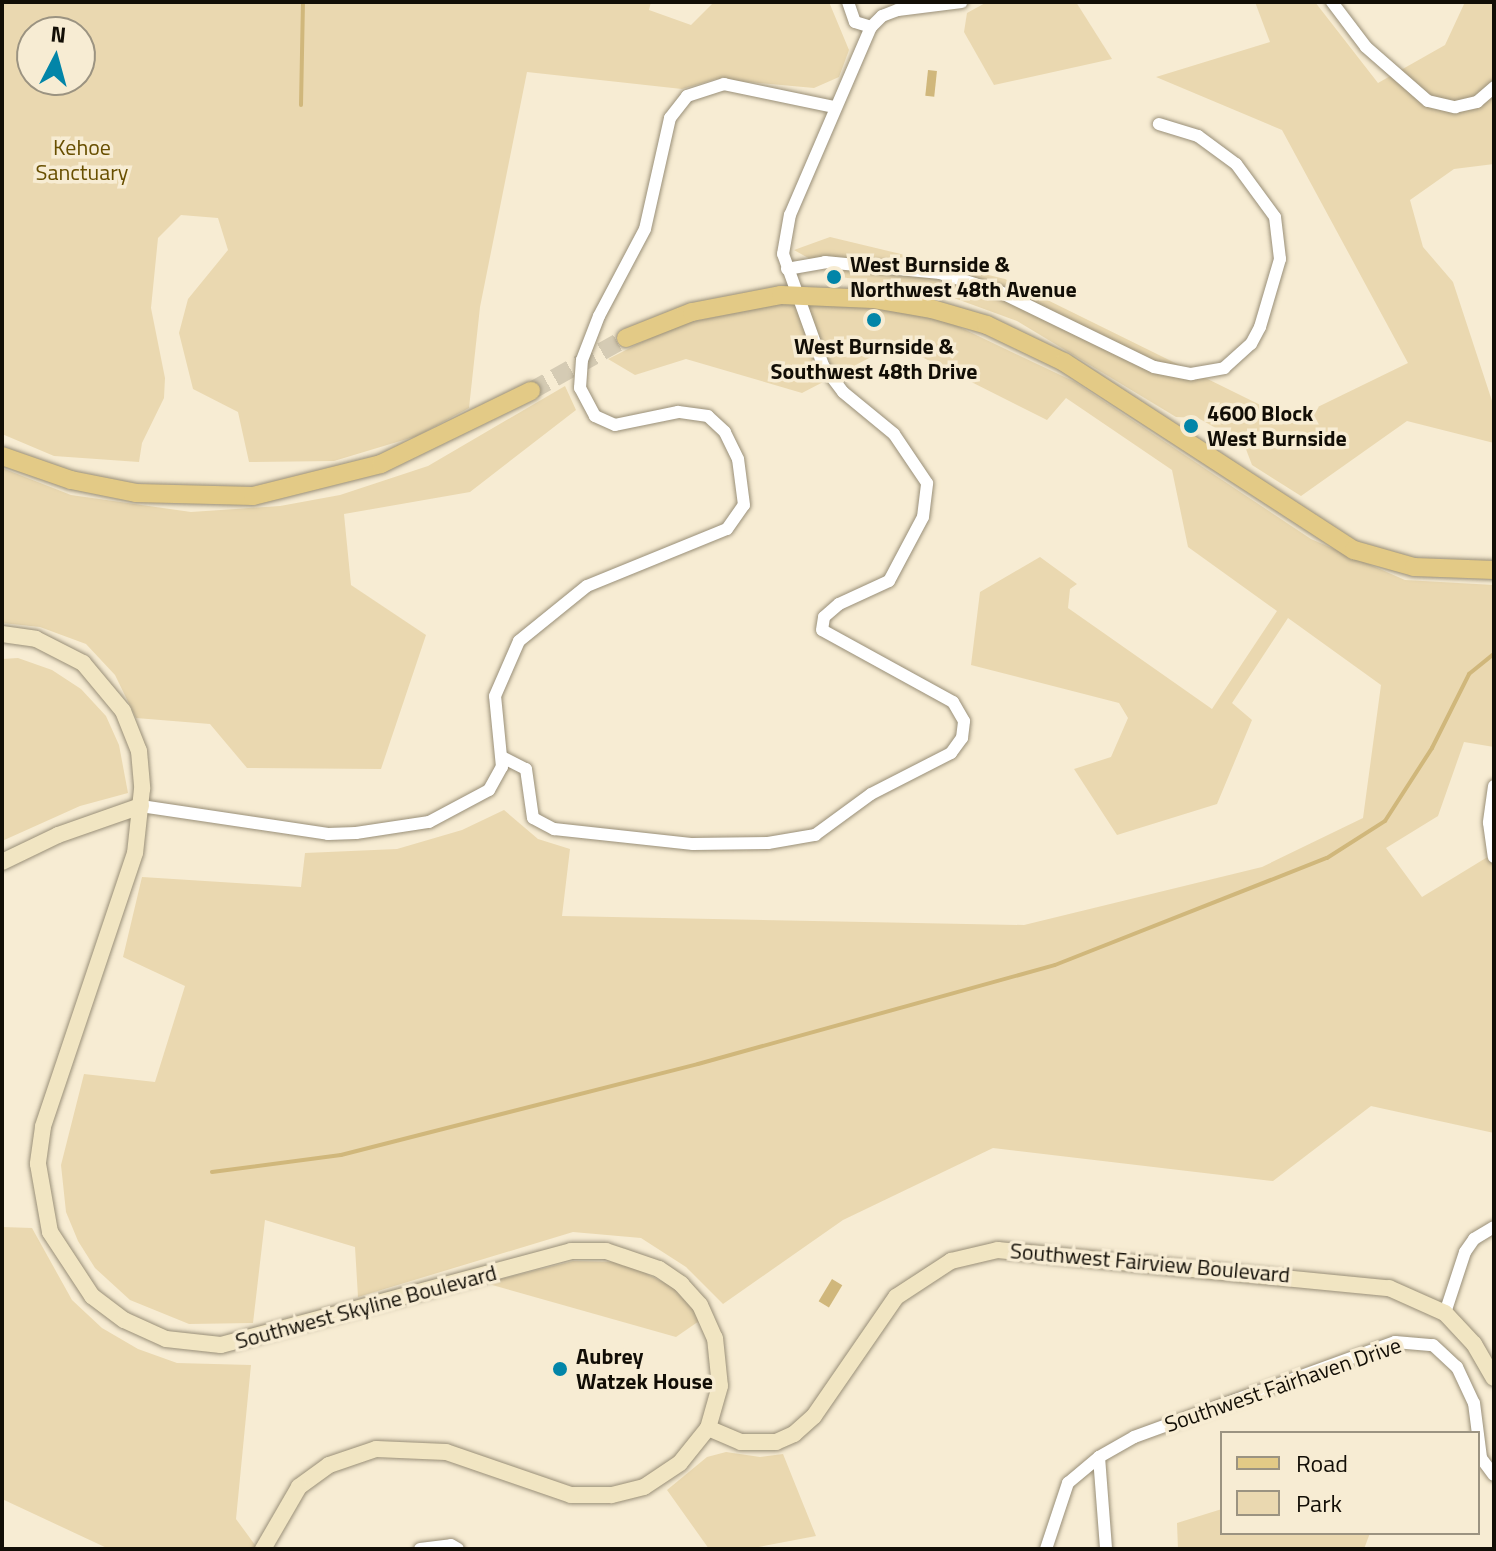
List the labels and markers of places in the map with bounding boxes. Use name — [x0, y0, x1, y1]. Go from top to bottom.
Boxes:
place label: West Burnside & Northwest 48th Avenue — [850, 251, 1077, 302]
marker: West Burnside & Northwest 48th Avenue — [825, 268, 843, 286]
marker: West Burnside & Southwest 48th Drive — [865, 311, 883, 329]
place label: West Burnside & Southwest 48th Drive — [771, 333, 977, 384]
place label: 4600 Block West Burnside — [1207, 400, 1347, 452]
marker: 4600 Block West Burnside — [1182, 417, 1200, 435]
place label: Aubrey Watzek House — [576, 1343, 713, 1394]
marker: Aubrey Watzek House — [551, 1360, 569, 1378]

